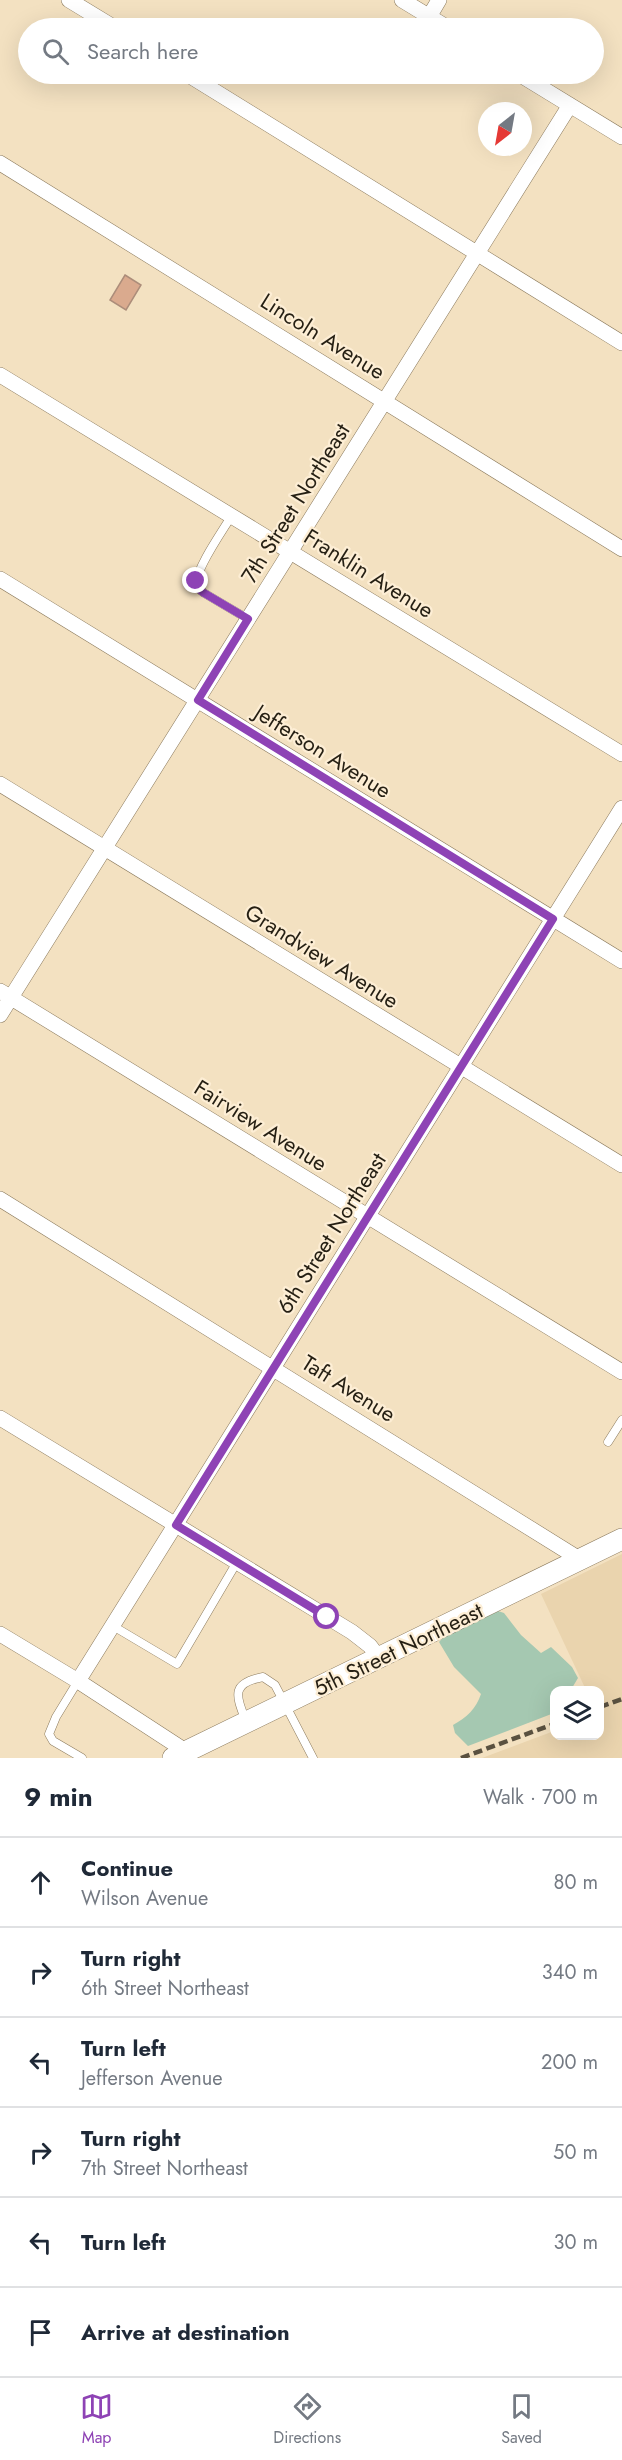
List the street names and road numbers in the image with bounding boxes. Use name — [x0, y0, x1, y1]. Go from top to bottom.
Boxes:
street label: Lincoln Avenue — [255, 285, 391, 387]
street label: 7th Street Northeast — [233, 416, 358, 589]
street label: Franklin Avenue — [298, 520, 440, 626]
street label: Jefferson Avenue — [246, 695, 397, 806]
street label: Grandview Avenue — [239, 896, 405, 1016]
street label: Fairview Avenue — [188, 1071, 334, 1179]
street label: 6th Street Northeast — [268, 1146, 394, 1320]
street label: Taft Avenue — [296, 1347, 402, 1429]
street label: 5th Street Northeast — [308, 1594, 489, 1704]

